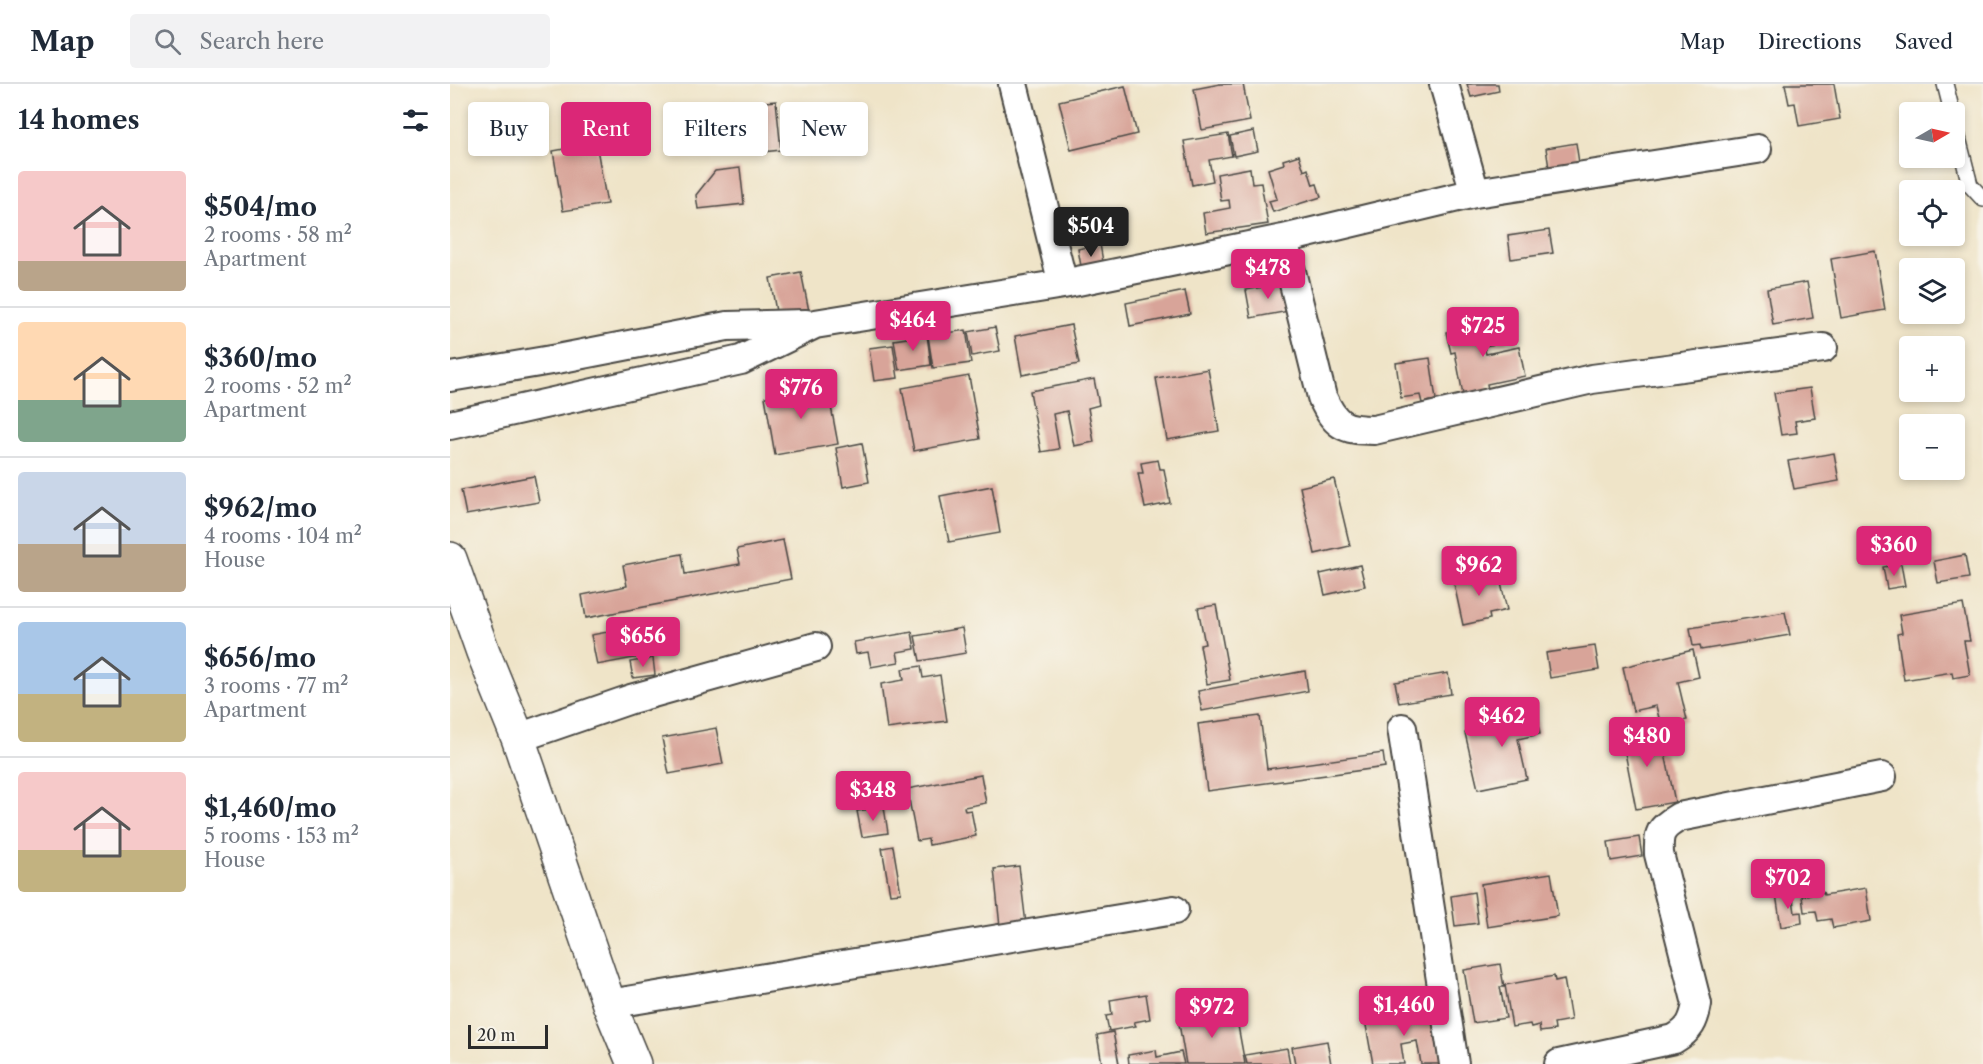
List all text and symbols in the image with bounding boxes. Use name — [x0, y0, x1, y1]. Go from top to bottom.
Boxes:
search box — [130, 14, 550, 68]
text: Map — [30, 24, 94, 58]
icon: search — [151, 25, 184, 58]
text: Search here — [199, 28, 324, 55]
text: Map — [1680, 29, 1725, 54]
text: Directions — [1758, 29, 1862, 54]
text: Saved — [1895, 29, 1953, 54]
chip: Buy — [468, 102, 549, 156]
chip: Rent — [561, 102, 651, 156]
chip: Filters — [663, 102, 768, 156]
chip: New — [780, 102, 868, 156]
north arrow — [1899, 102, 1965, 168]
map controls — [1899, 102, 1965, 480]
text: 14 homes — [18, 104, 140, 136]
icon: filters — [399, 104, 432, 137]
button: locate — [1899, 180, 1965, 246]
text: $504/mo — [204, 191, 317, 223]
icon: home — [66, 195, 138, 267]
pin: $504 — [1055, 207, 1127, 258]
text: $504 — [1068, 214, 1114, 238]
text: 2 rooms · 58 m² — [204, 223, 352, 247]
text: Apartment — [204, 247, 307, 271]
pin: $478 — [1232, 249, 1304, 300]
text: $478 — [1245, 256, 1291, 280]
button: layers — [1899, 258, 1965, 324]
pin: $464 — [877, 301, 949, 352]
pin: $725 — [1447, 307, 1519, 358]
text: $464 — [890, 308, 936, 332]
text: $725 — [1461, 314, 1505, 338]
button: + — [1899, 336, 1965, 402]
text: $360/mo — [204, 342, 317, 374]
icon: home — [66, 346, 138, 418]
pin: $776 — [765, 369, 837, 420]
text: 2 rooms · 52 m² — [204, 374, 352, 398]
text: $776 — [779, 376, 823, 400]
text: Apartment — [204, 398, 307, 422]
button: − — [1899, 414, 1965, 480]
text: $962/mo — [204, 492, 317, 524]
icon: home — [66, 496, 138, 568]
text: 4 rooms · 104 m² — [204, 524, 362, 548]
pin: $360 — [1858, 526, 1930, 577]
text: $360 — [1870, 533, 1918, 557]
pin: $962 — [1443, 546, 1515, 597]
text: House — [204, 548, 265, 572]
text: $962 — [1456, 553, 1502, 577]
pin: $656 — [607, 617, 679, 668]
text: $656 — [620, 624, 666, 648]
text: $656/mo — [204, 642, 316, 674]
icon: home — [66, 646, 138, 718]
text: 3 rooms · 77 m² — [204, 674, 348, 698]
pin: $462 — [1466, 697, 1538, 748]
text: Apartment — [204, 698, 307, 722]
text: $462 — [1479, 704, 1525, 728]
pin: $480 — [1611, 717, 1683, 768]
text: $480 — [1623, 724, 1671, 748]
pin: $348 — [837, 771, 909, 822]
text: $348 — [850, 778, 896, 802]
text: $1,460/mo — [204, 792, 337, 824]
icon: home — [66, 796, 138, 868]
text: 5 rooms · 153 m² — [204, 824, 359, 848]
text: House — [204, 848, 265, 872]
pin: $702 — [1752, 859, 1824, 910]
text: $702 — [1765, 866, 1811, 890]
pin: $1,460 — [1355, 986, 1453, 1037]
pin: $972 — [1176, 988, 1248, 1039]
text: $1,460 — [1373, 993, 1435, 1017]
text: $972 — [1189, 995, 1235, 1019]
scale bar — [468, 1022, 548, 1050]
text: 20 m — [477, 1025, 516, 1045]

